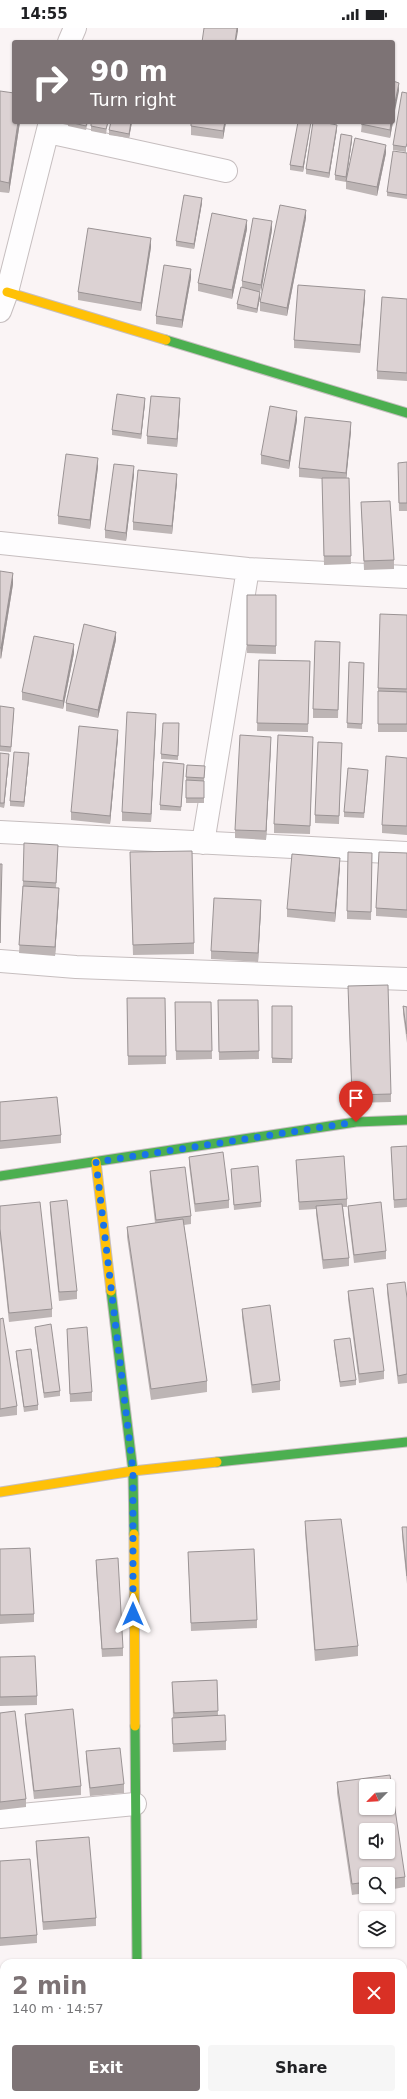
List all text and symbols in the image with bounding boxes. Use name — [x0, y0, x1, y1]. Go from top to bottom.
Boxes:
text: 14:55 — [20, 5, 68, 23]
text: 90 m — [90, 55, 168, 88]
icon: right — [24, 56, 76, 108]
text: Turn right — [90, 89, 176, 110]
pin — [339, 1081, 373, 1122]
icon: arrive — [345, 1087, 367, 1109]
position arrow — [112, 1593, 154, 1635]
north arrow — [359, 1779, 395, 1815]
map controls — [359, 1779, 395, 1947]
button: sound — [359, 1823, 395, 1859]
button: search — [359, 1867, 395, 1903]
button: layers — [359, 1911, 395, 1947]
text: 2 min — [12, 1972, 87, 2000]
button: close — [353, 1972, 395, 2014]
text: 140 m · 14:57 — [12, 2001, 103, 2016]
button: Exit — [12, 2045, 200, 2091]
button: Share — [208, 2045, 395, 2091]

